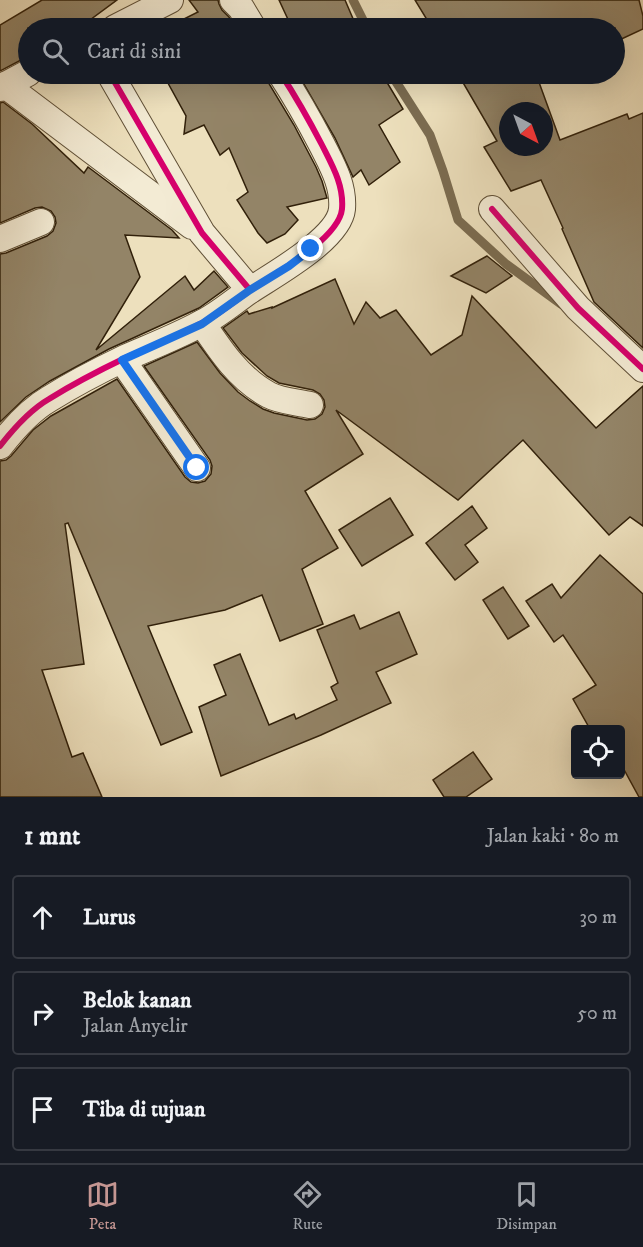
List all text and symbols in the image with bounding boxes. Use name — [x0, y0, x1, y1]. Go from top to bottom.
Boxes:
search box — [18, 18, 625, 84]
icon: search — [39, 35, 72, 68]
text: Cari di sini — [87, 38, 181, 65]
north arrow — [499, 102, 553, 156]
route end — [297, 235, 323, 261]
route start — [183, 454, 209, 480]
map controls — [571, 725, 625, 779]
button: locate — [571, 725, 625, 779]
text: 1 mnt — [24, 820, 80, 853]
text: Jalan kaki · 80 m — [487, 824, 619, 849]
icon: ahead — [26, 901, 59, 934]
text: Lurus — [83, 904, 136, 931]
text: 30 m — [579, 905, 617, 930]
text: Belok kanan — [83, 987, 191, 1014]
icon: right — [26, 997, 59, 1030]
text: 50 m — [577, 1001, 617, 1026]
text: Jalan Anyelir — [83, 1014, 188, 1039]
icon: arrive — [26, 1093, 59, 1126]
text: Tiba di tujuan — [83, 1096, 205, 1123]
tab: Peta — [86, 1178, 119, 1234]
tab: Rute — [291, 1178, 324, 1234]
tab: Disimpan — [496, 1178, 557, 1234]

